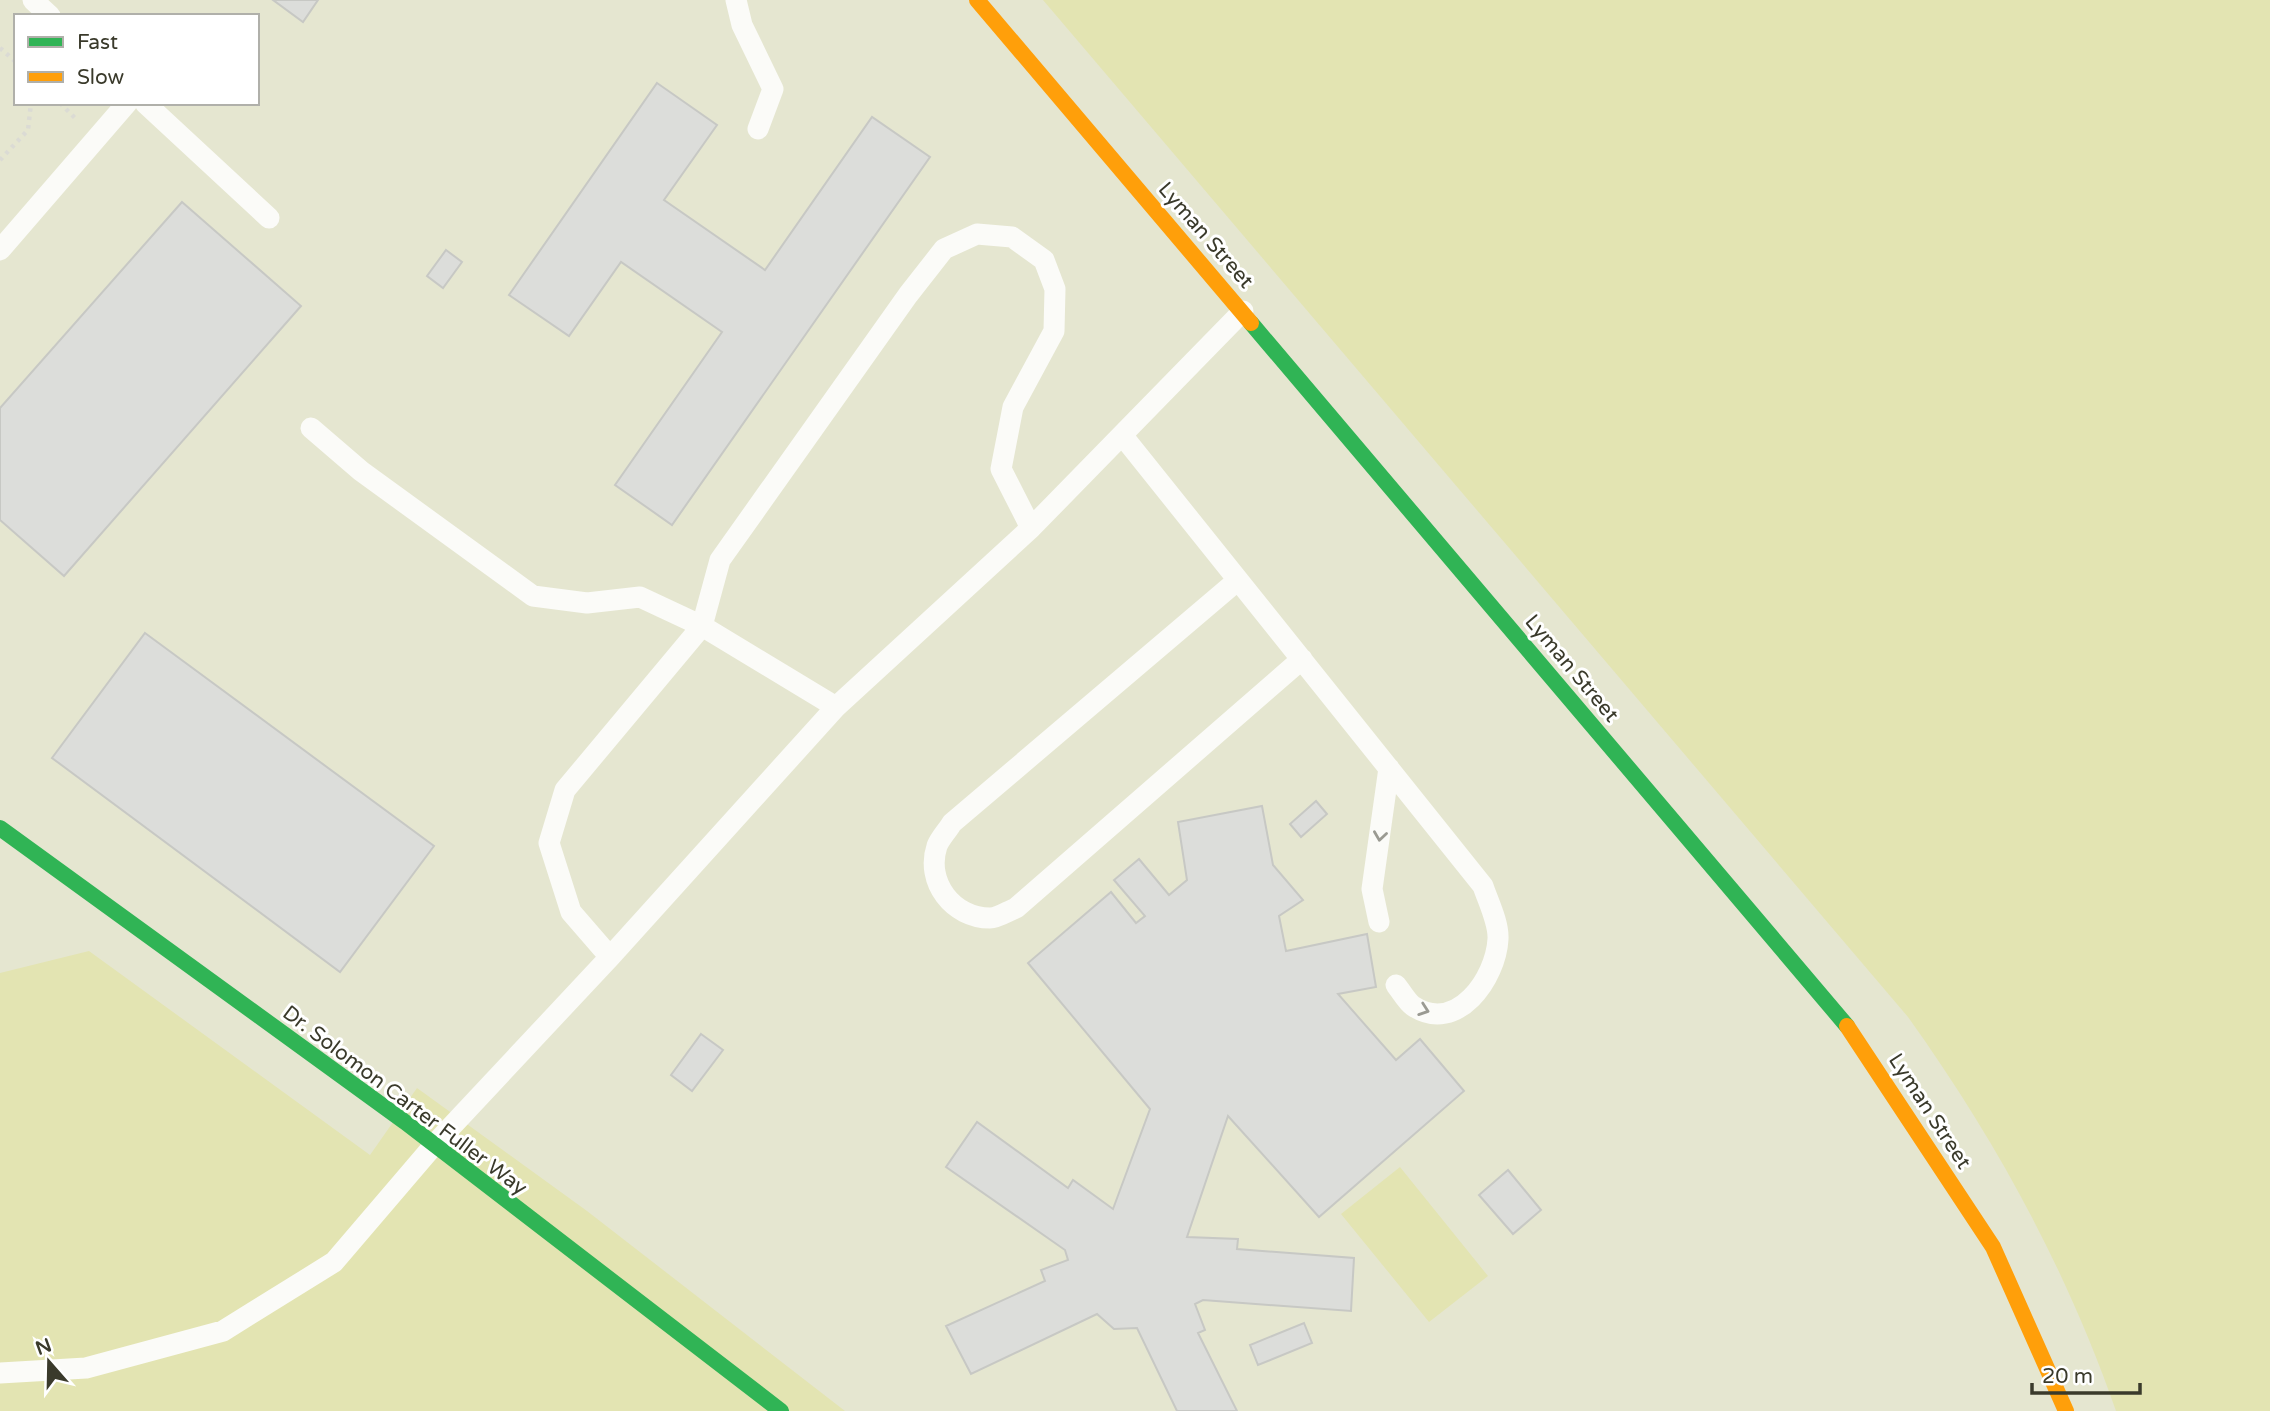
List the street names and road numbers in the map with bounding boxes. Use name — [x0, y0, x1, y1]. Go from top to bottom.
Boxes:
street label: Lyman Street — [1153, 177, 1259, 294]
street label: Lyman Street — [1519, 609, 1624, 727]
street label: Dr. Solomon Carter Fuller Way — [278, 1000, 532, 1201]
street label: Lyman Street — [1883, 1049, 1976, 1174]

